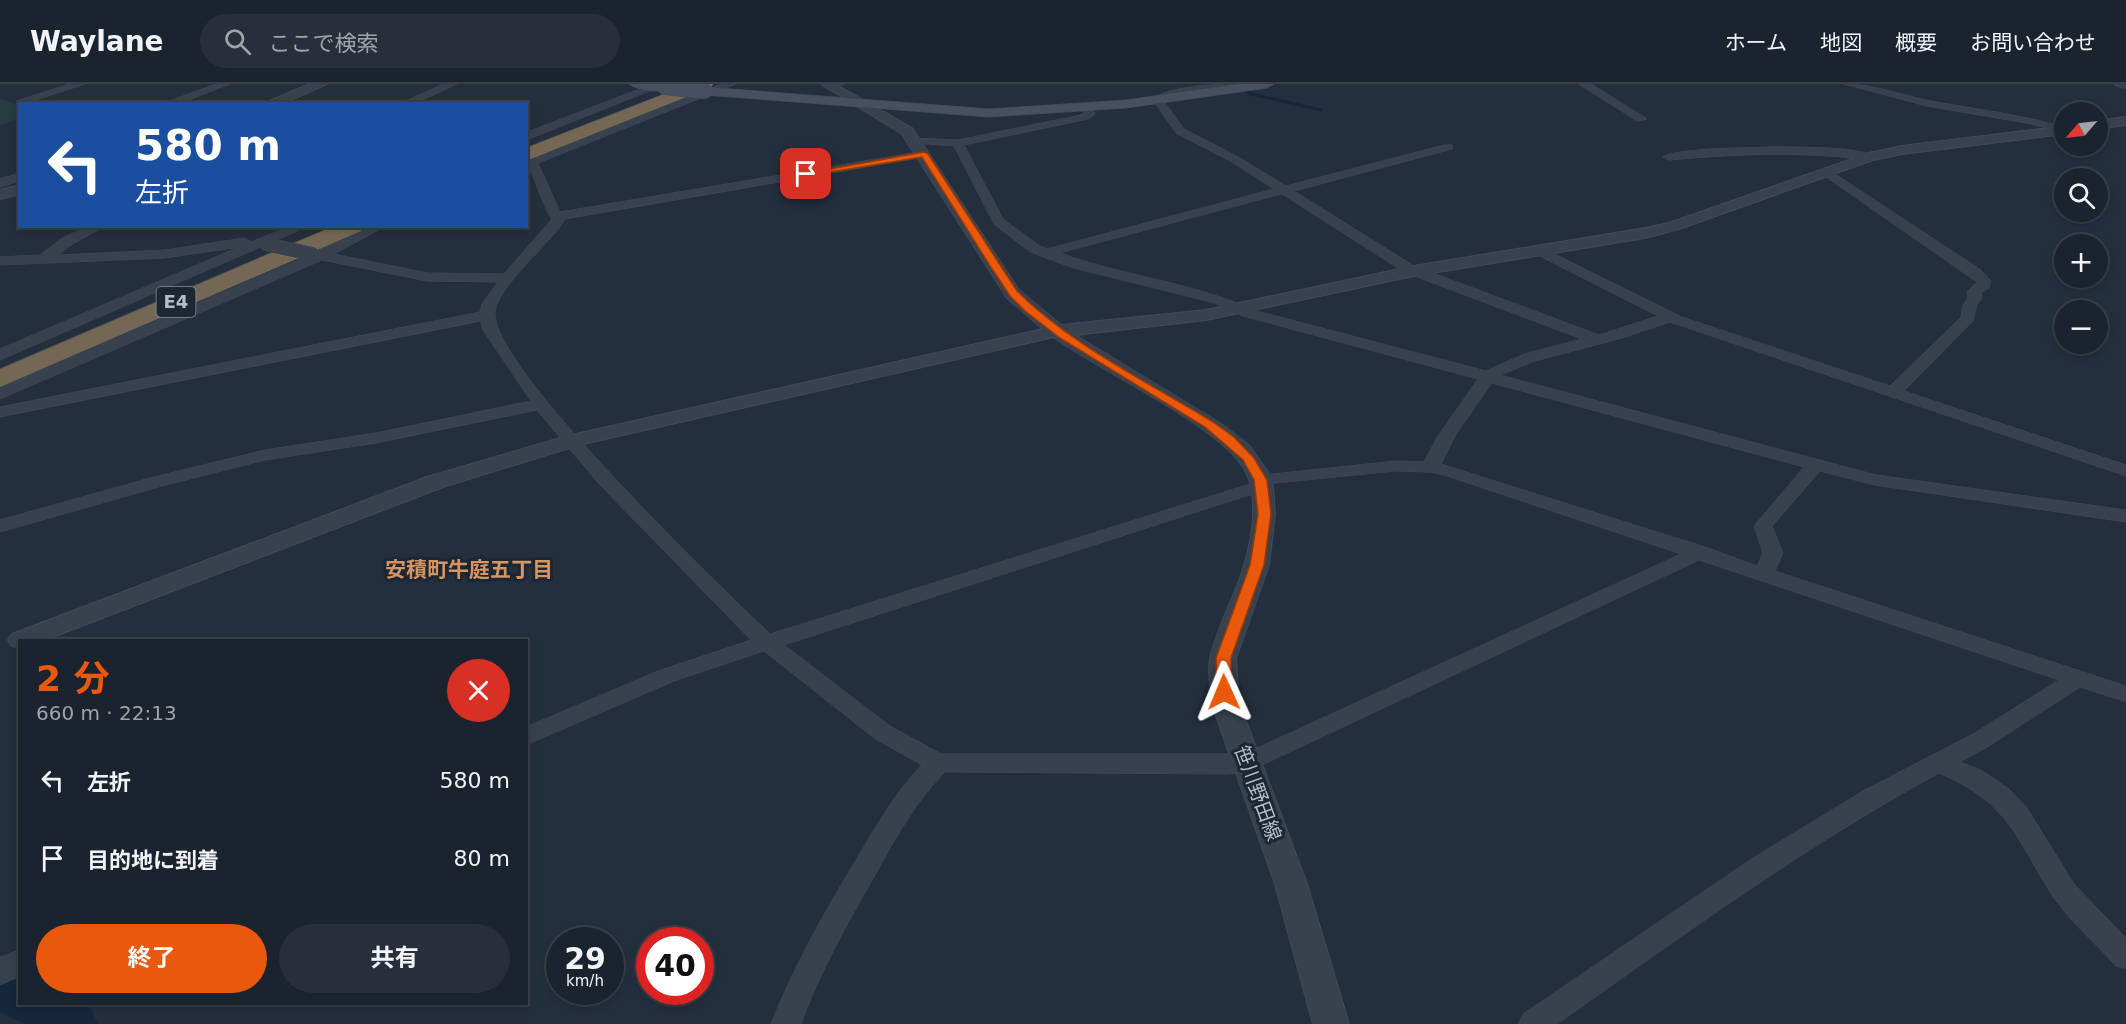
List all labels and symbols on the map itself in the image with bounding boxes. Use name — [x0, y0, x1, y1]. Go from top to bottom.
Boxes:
north arrow — [2054, 102, 2108, 156]
pin — [780, 148, 831, 199]
road number: E4 — [156, 287, 195, 317]
district label: 安積町牛庭五丁目 — [385, 558, 553, 582]
position arrow — [1192, 660, 1256, 724]
street label: 笹川野田線 — [1230, 742, 1286, 844]
speed limit sign: 40 — [636, 927, 714, 1005]

